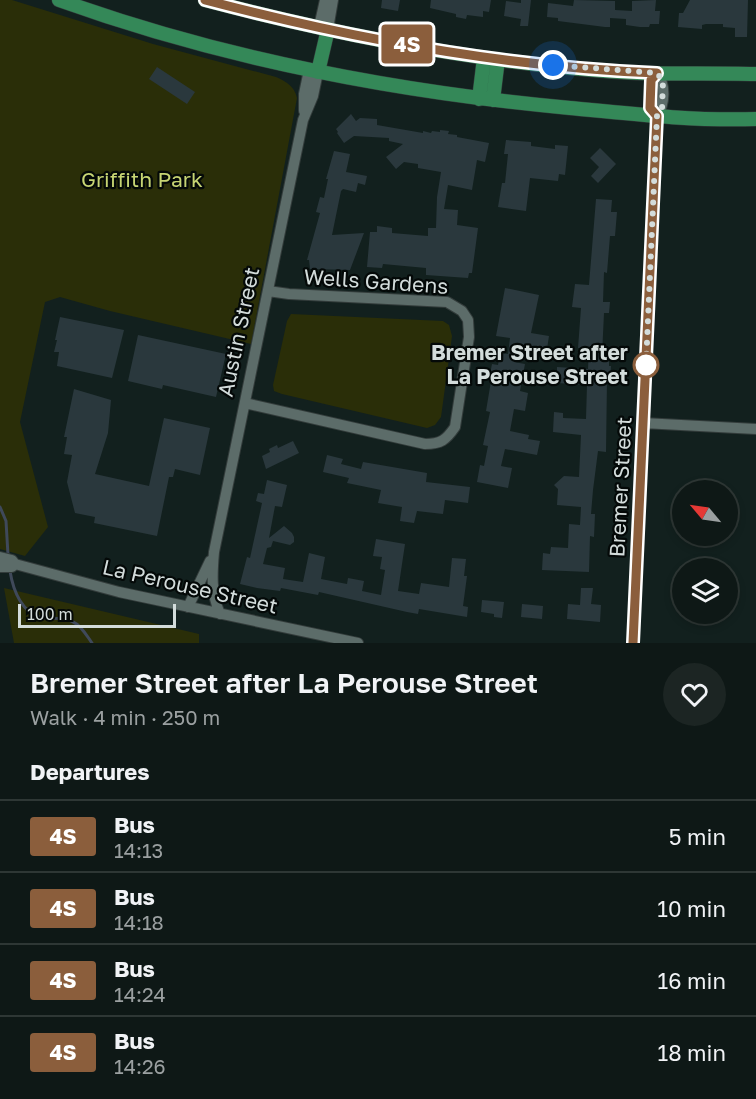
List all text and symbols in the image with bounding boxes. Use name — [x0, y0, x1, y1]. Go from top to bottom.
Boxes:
line badge: 4S — [380, 24, 434, 63]
text: 4S — [393, 31, 421, 57]
your location — [538, 50, 568, 80]
park label: Griffith Park — [81, 166, 203, 192]
street label: Wells Gardens — [303, 263, 449, 299]
street label: Austin Street — [212, 265, 264, 399]
place label: Bremer Street after La Perouse Street — [431, 339, 628, 389]
marker: Bremer Street after La Perouse Street — [633, 352, 659, 378]
street label: Bremer Street — [603, 416, 637, 558]
north arrow — [672, 480, 738, 546]
map controls — [672, 480, 738, 624]
street label: La Perouse Street — [100, 553, 280, 619]
button: layers — [672, 558, 738, 624]
scale bar — [18, 601, 176, 628]
text: 100 m — [27, 604, 73, 624]
button: heart — [663, 663, 726, 726]
text: Bremer Street after La Perouse Street — [30, 666, 538, 699]
text: Walk · 4 min · 250 m — [30, 705, 220, 729]
text: Departures — [30, 758, 149, 785]
text: Bus — [114, 811, 155, 838]
text: 4S — [49, 823, 77, 849]
text: 5 min — [669, 823, 726, 850]
text: 14:13 — [114, 838, 163, 862]
text: Bus — [114, 883, 155, 910]
text: 4S — [49, 895, 77, 921]
text: 10 min — [657, 895, 726, 922]
text: 14:18 — [114, 910, 164, 934]
text: Bus — [114, 955, 155, 982]
text: 4S — [49, 967, 77, 993]
text: 16 min — [658, 967, 726, 994]
text: 14:24 — [114, 982, 166, 1006]
text: Bus — [114, 1027, 155, 1054]
text: 4S — [49, 1039, 77, 1065]
text: 18 min — [658, 1039, 726, 1066]
text: 14:26 — [114, 1054, 166, 1078]

